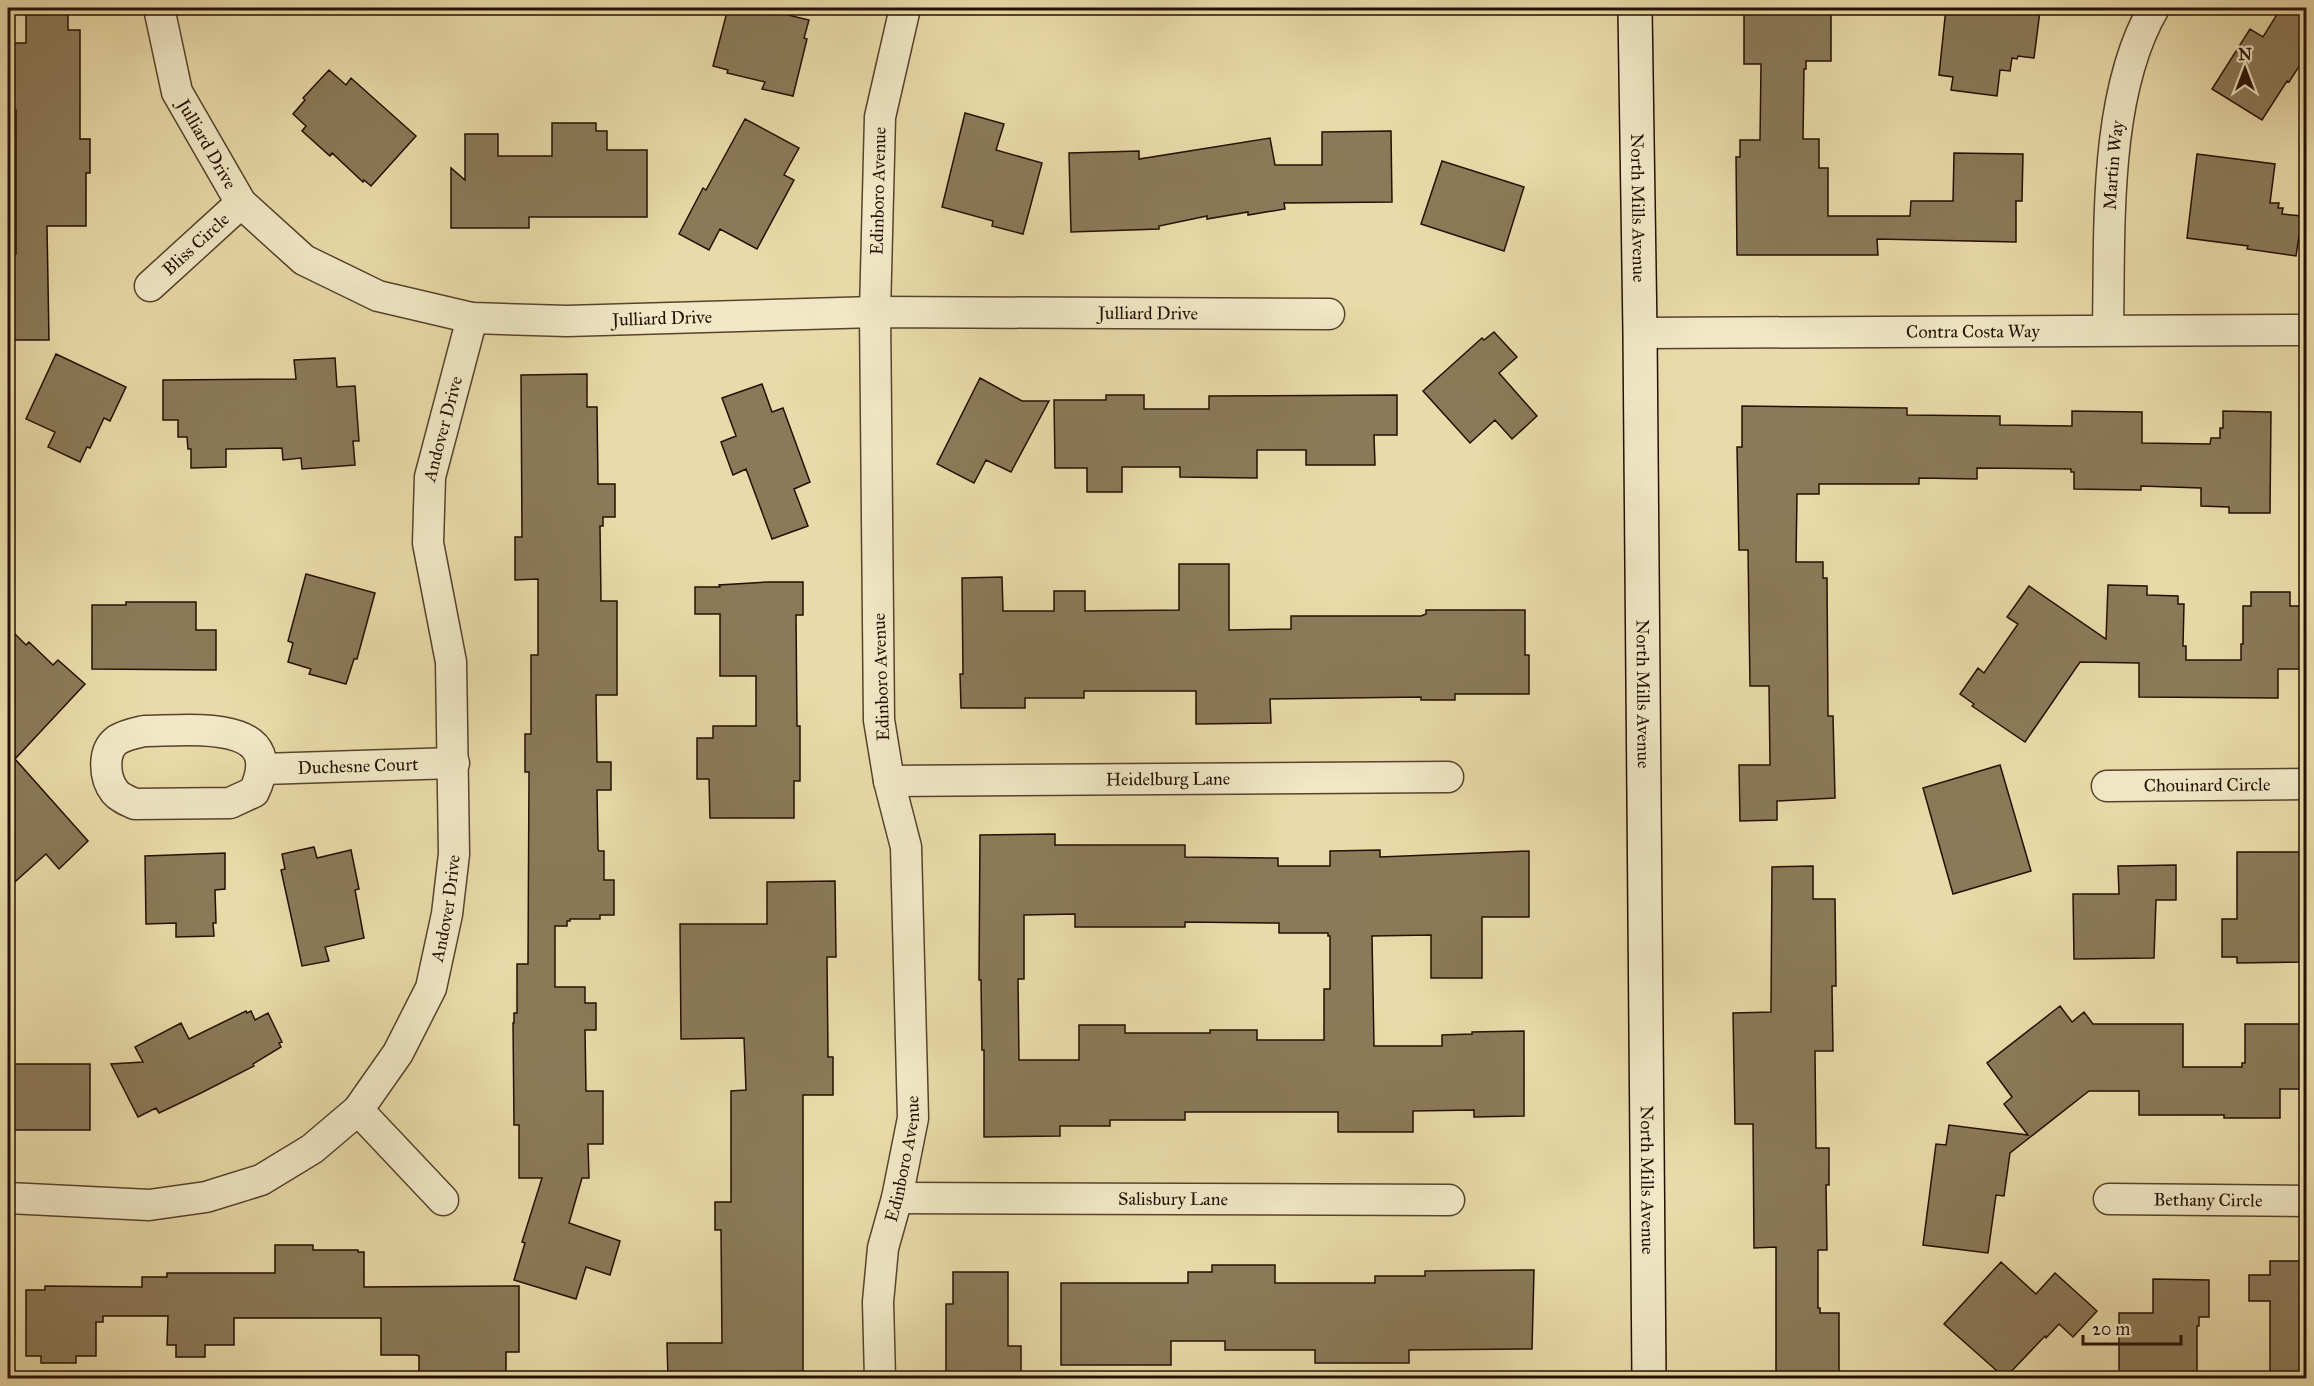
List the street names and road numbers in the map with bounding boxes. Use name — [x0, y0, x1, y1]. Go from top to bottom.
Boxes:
street label: Julliard Drive — [171, 93, 242, 193]
street label: Martin Way — [2099, 118, 2129, 211]
street label: Edinboro Avenue — [865, 126, 891, 255]
street label: North Mills Avenue — [1626, 133, 1650, 283]
street label: Bliss Circle — [158, 208, 234, 280]
street label: Julliard Drive — [1096, 302, 1198, 325]
street label: Julliard Drive — [610, 306, 712, 332]
street label: Contra Costa Way — [1906, 320, 2041, 343]
street label: Andover Drive — [418, 374, 467, 485]
street label: Edinboro Avenue — [868, 613, 894, 741]
street label: North Mills Avenue — [1631, 619, 1655, 769]
street label: Duchesne Court — [297, 753, 419, 779]
street label: Heidelburg Lane — [1106, 768, 1230, 791]
street label: Chouinard Circle — [2143, 773, 2270, 797]
street label: Andover Drive — [426, 854, 465, 965]
street label: Edinboro Avenue — [880, 1095, 924, 1224]
street label: North Mills Avenue — [1636, 1105, 1659, 1255]
street label: Salisbury Lane — [1118, 1188, 1228, 1210]
street label: Bethany Circle — [2153, 1188, 2263, 1212]

